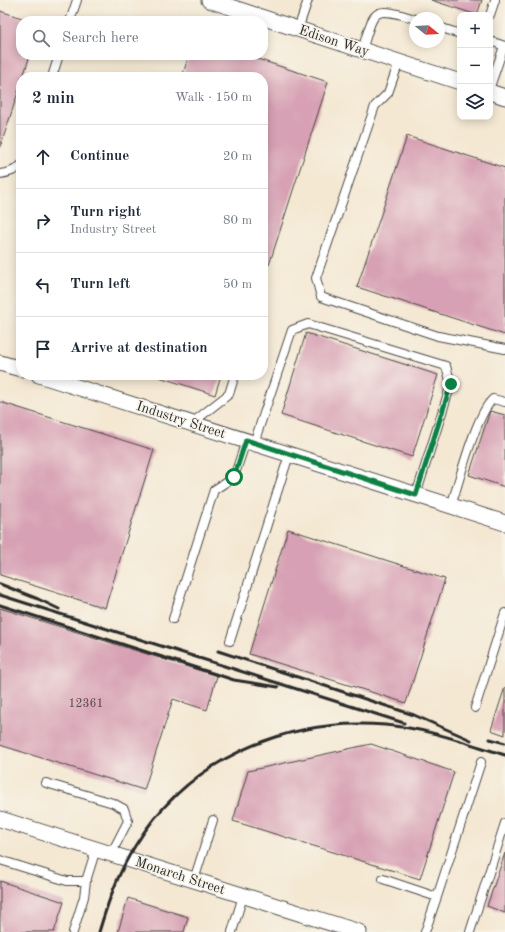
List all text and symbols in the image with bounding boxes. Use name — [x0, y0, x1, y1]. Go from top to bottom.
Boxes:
north arrow — [409, 12, 445, 48]
map controls — [457, 12, 493, 120]
button: + — [457, 12, 493, 48]
search box — [16, 16, 268, 60]
street label: Edison Way — [297, 23, 372, 59]
icon: search — [30, 27, 52, 49]
text: Search here — [62, 31, 139, 46]
button: − — [457, 48, 493, 84]
button: layers — [457, 84, 493, 120]
text: 2 min — [32, 90, 75, 107]
text: Walk · 150 m — [175, 91, 252, 104]
icon: ahead — [32, 146, 54, 168]
text: Continue — [70, 149, 129, 164]
text: 20 m — [223, 150, 252, 163]
text: Turn right — [70, 205, 141, 220]
icon: right — [32, 210, 54, 232]
text: 80 m — [223, 214, 252, 227]
text: Industry Street — [70, 223, 156, 236]
icon: left — [32, 274, 54, 296]
text: Turn left — [70, 277, 130, 292]
text: 50 m — [223, 278, 252, 291]
icon: arrive — [32, 338, 54, 360]
text: Arrive at destination — [70, 341, 208, 356]
route end — [442, 375, 460, 393]
street label: Industry Street — [135, 399, 227, 441]
route start — [225, 468, 243, 486]
house number: 12361 — [69, 698, 103, 710]
street label: Monarch Street — [133, 855, 227, 897]

